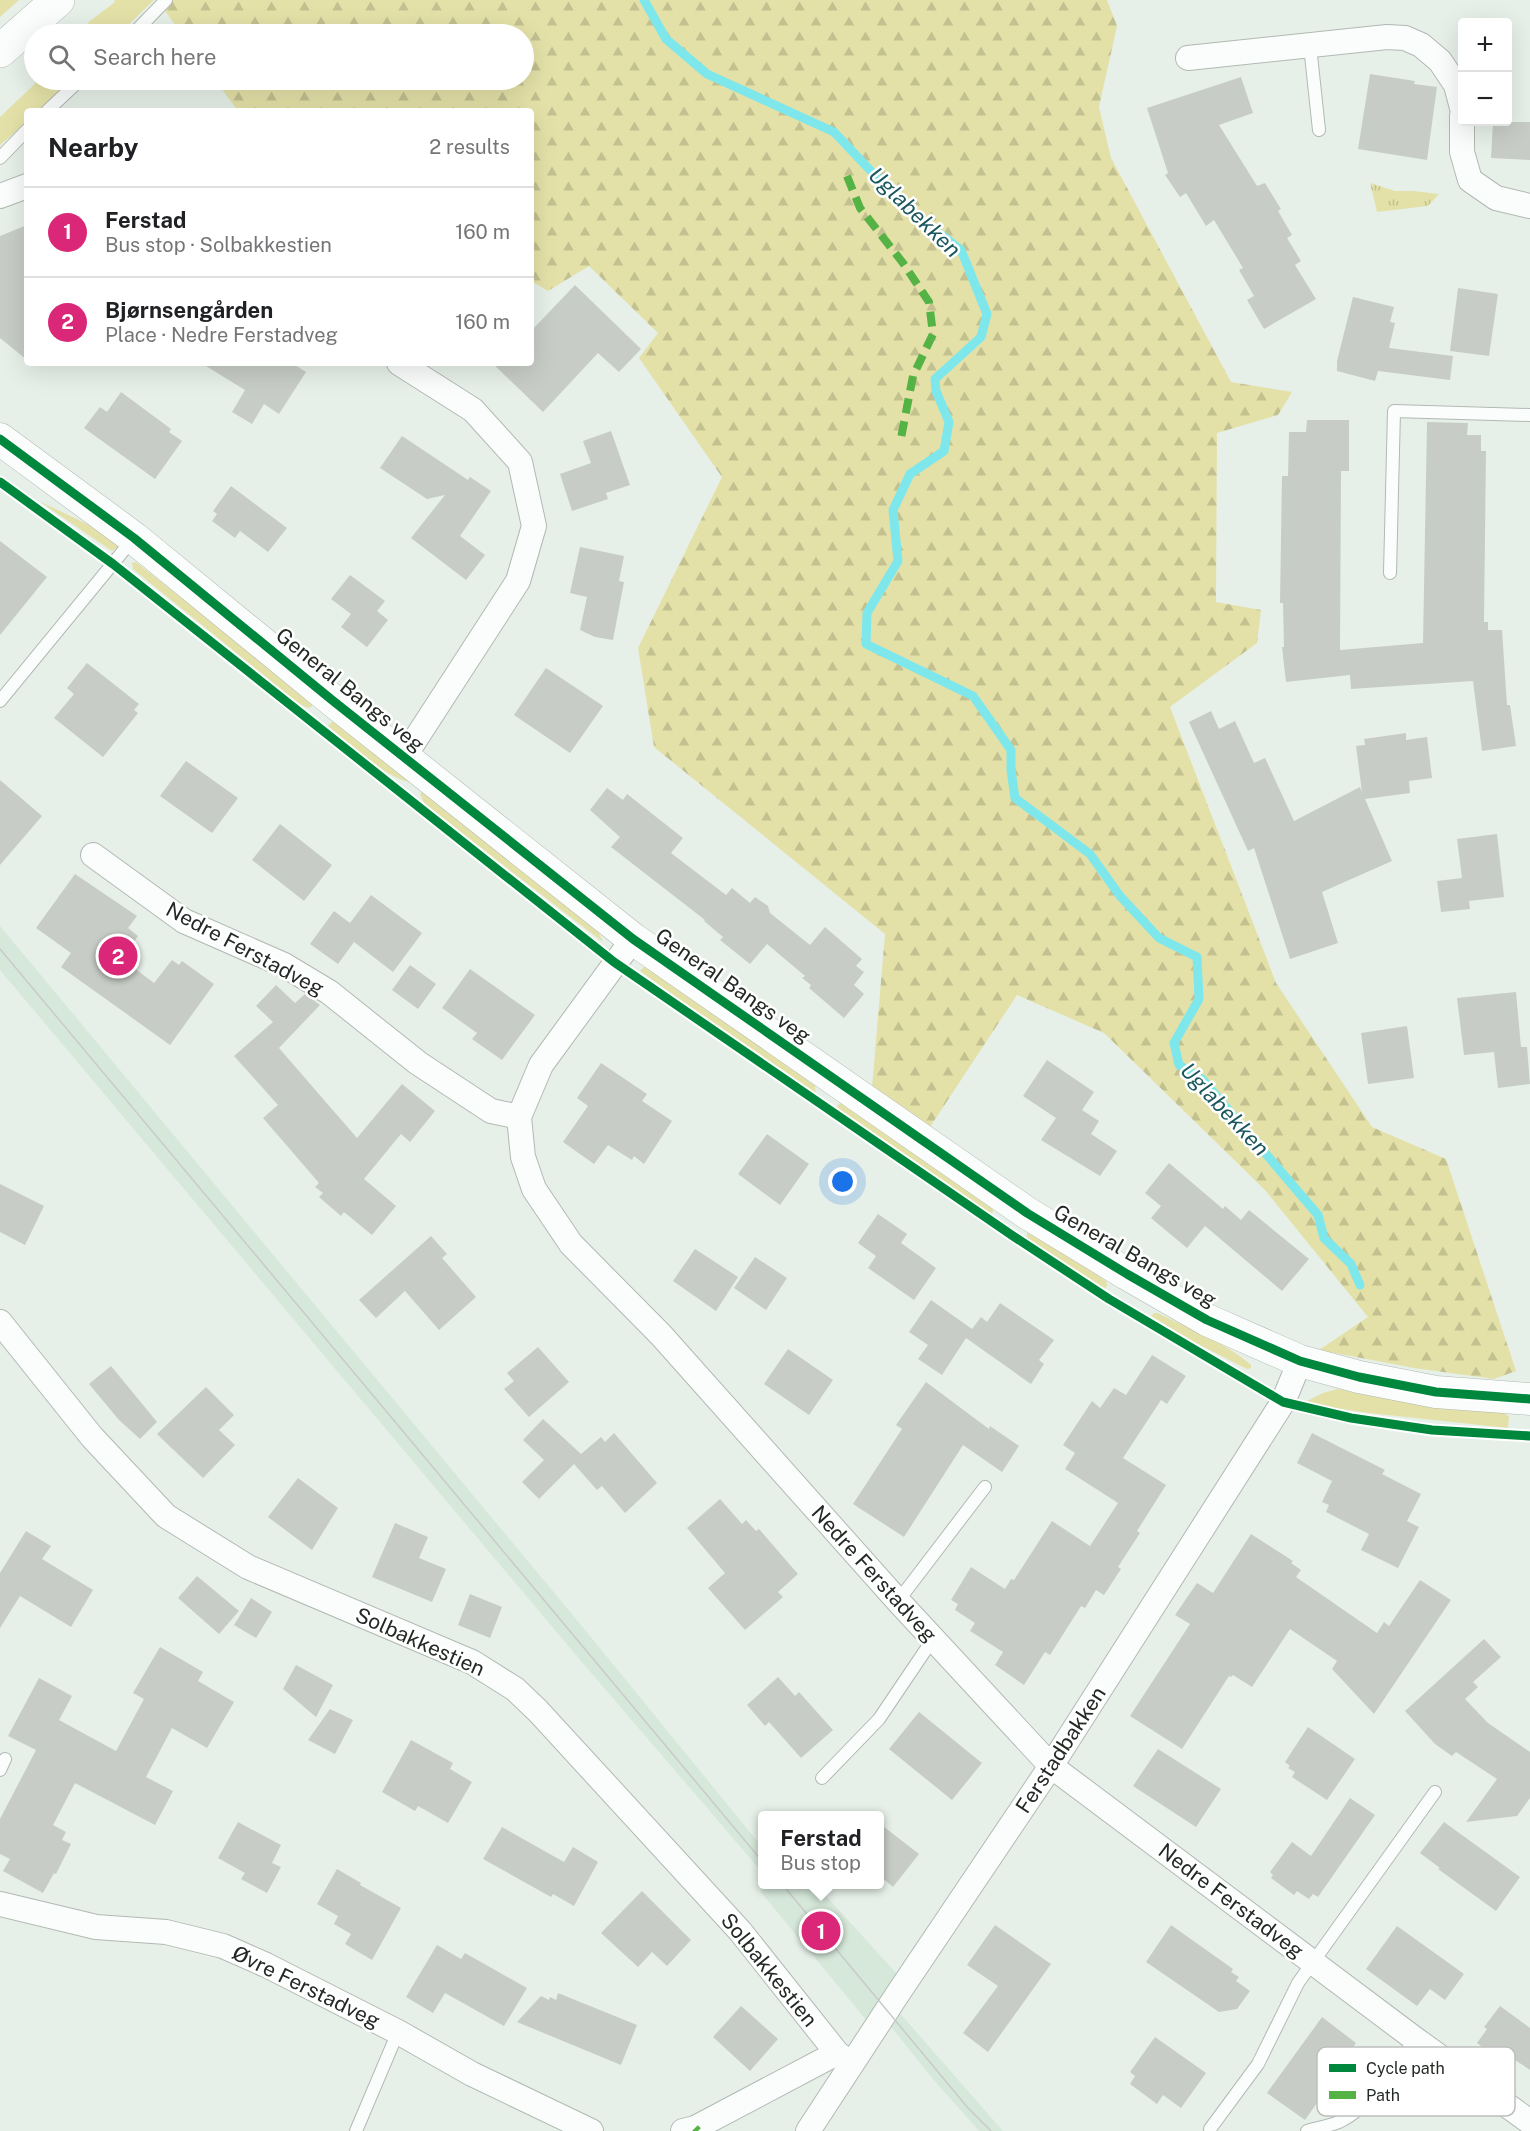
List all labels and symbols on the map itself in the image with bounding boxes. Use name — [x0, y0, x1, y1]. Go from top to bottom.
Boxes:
water label: Uglabekken — [864, 162, 966, 262]
street label: General Bangs veg — [271, 622, 429, 757]
street label: Nedre Ferstadveg — [162, 896, 328, 1001]
street label: General Bangs veg — [651, 923, 816, 1048]
pin: 2 — [98, 934, 138, 978]
water label: Uglabekken — [1175, 1057, 1275, 1161]
your location — [828, 1167, 857, 1196]
street label: General Bangs veg — [1050, 1199, 1221, 1312]
street label: Nedre Ferstadveg — [806, 1500, 942, 1647]
street label: Solbakkestien — [352, 1602, 489, 1681]
street label: Ferstadbakken — [1010, 1682, 1111, 1818]
street label: Nedre Ferstadveg — [1154, 1838, 1309, 1963]
street label: Solbakkestien — [716, 1908, 823, 2032]
pin: 1 — [802, 1908, 840, 1954]
street label: Øvre Ferstadveg — [228, 1940, 384, 2033]
legend — [1317, 2047, 1515, 2116]
text: Cycle path — [1366, 2059, 1445, 2078]
text: Path — [1366, 2086, 1400, 2105]

